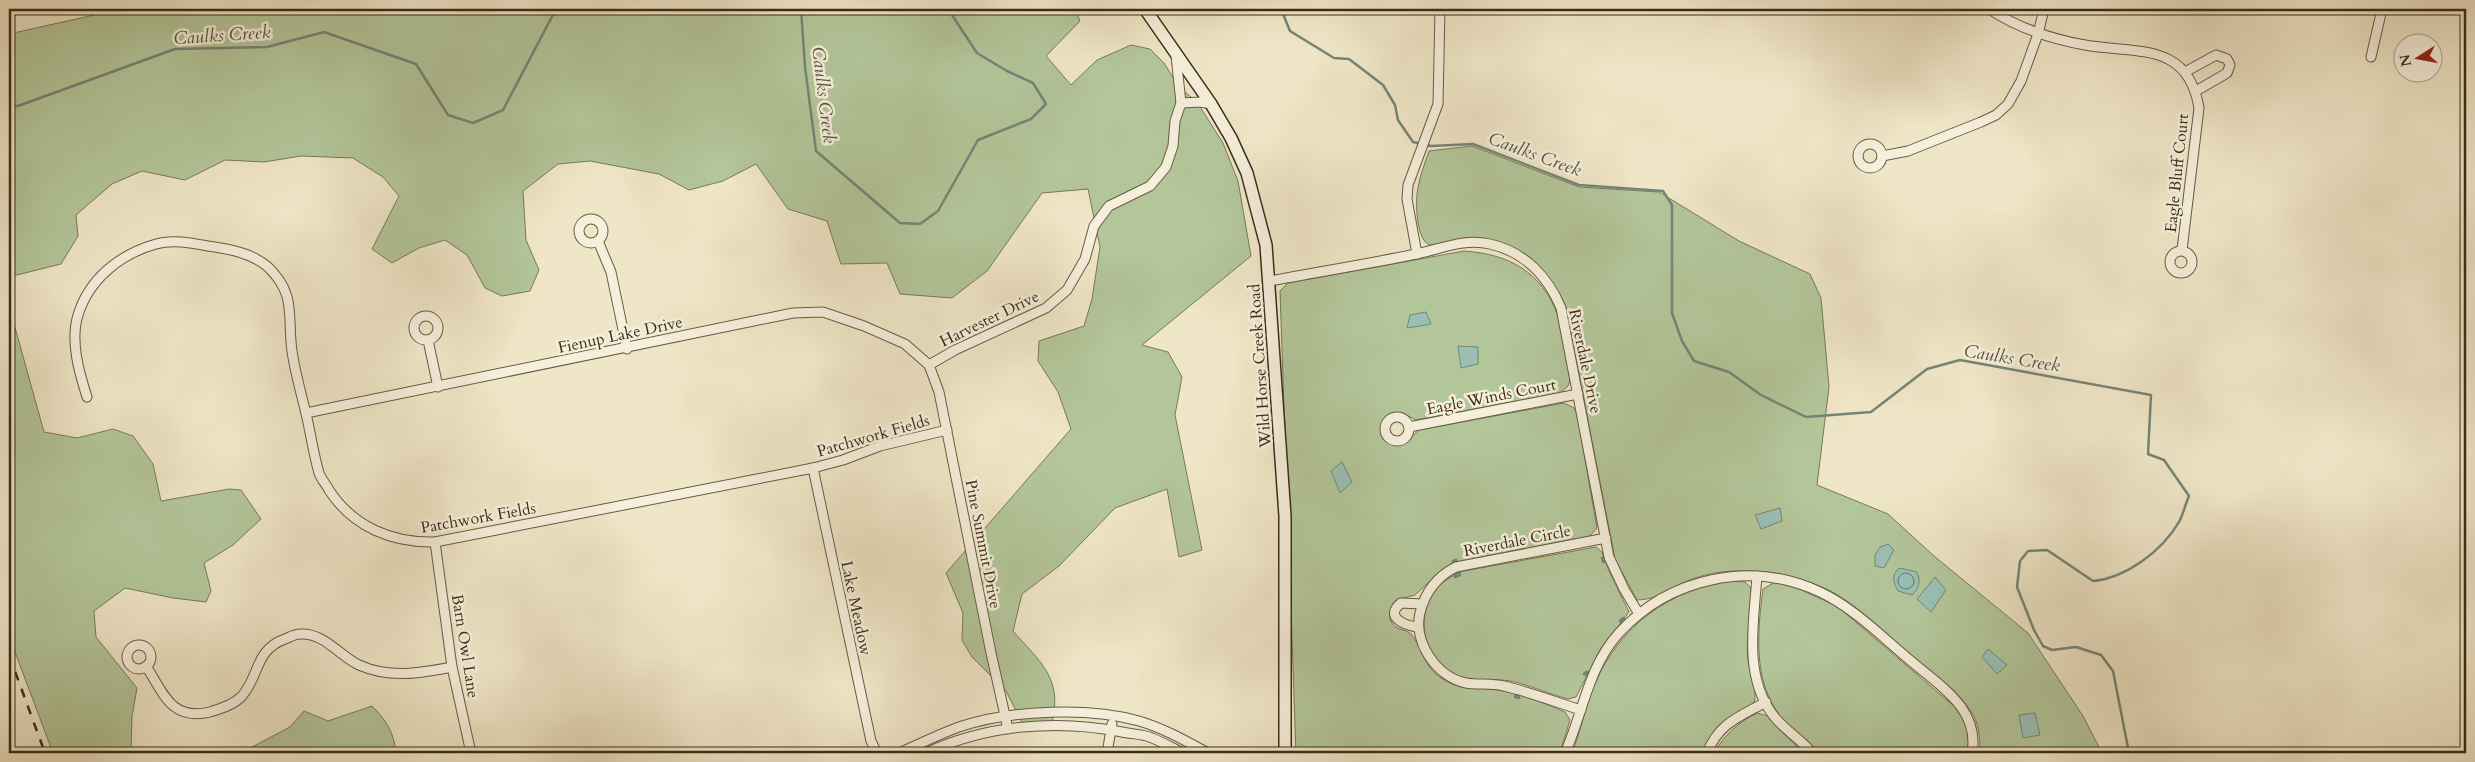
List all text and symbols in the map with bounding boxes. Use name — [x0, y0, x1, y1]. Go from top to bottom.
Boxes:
water label: Caulks Creek — [173, 20, 271, 51]
north arrow — [2392, 32, 2442, 82]
water label: Caulks Creek — [805, 45, 842, 145]
text: N — [2395, 53, 2416, 68]
street label: Eagle Bluff Court — [2160, 112, 2194, 234]
water label: Caulks Creek — [1485, 126, 1585, 183]
street label: Wild Horse Creek Road — [1243, 283, 1277, 450]
street label: Harvester Drive — [936, 285, 1043, 352]
street label: Riverdale Drive — [1563, 307, 1607, 416]
street label: Fienup Lake Drive — [556, 311, 685, 359]
water label: Caulks Creek — [1962, 339, 2062, 378]
street label: Eagle Winds Court — [1425, 374, 1558, 420]
street label: Patchwork Fields — [814, 409, 932, 463]
street label: Pine Summit Drive — [960, 478, 1006, 611]
street label: Patchwork Fields — [419, 497, 537, 539]
street label: Riverdale Circle — [1462, 520, 1573, 562]
street label: Lake Meadow — [835, 559, 877, 658]
street label: Barn Owl Lane — [446, 593, 484, 700]

